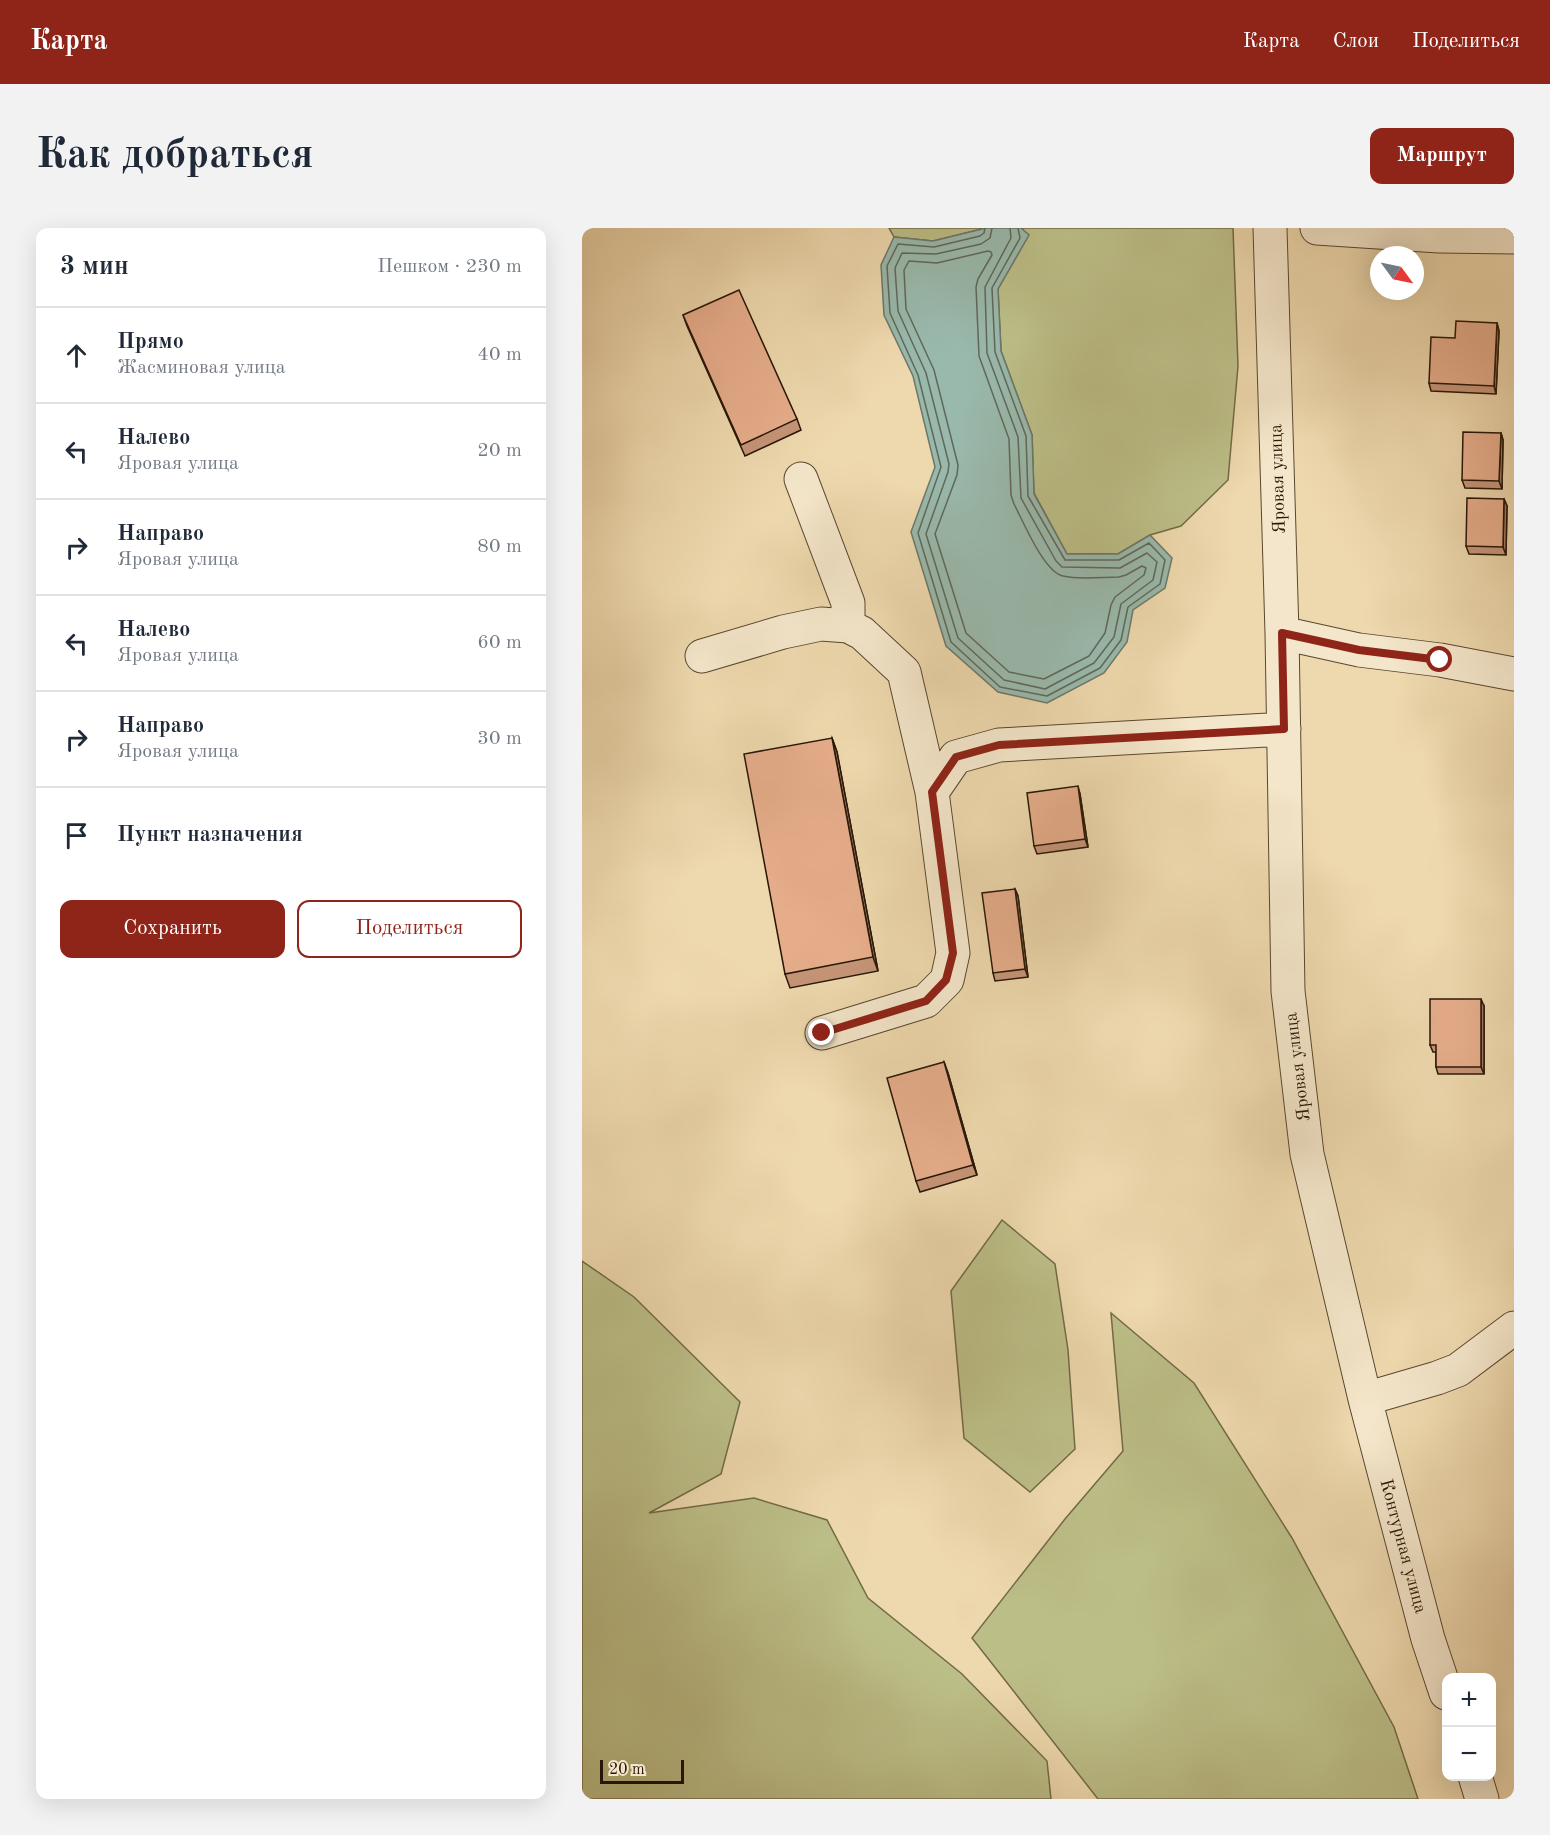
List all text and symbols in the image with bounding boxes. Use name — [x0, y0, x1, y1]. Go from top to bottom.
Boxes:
text: Карта — [30, 28, 108, 56]
text: Карта — [1243, 31, 1300, 52]
text: Слои — [1333, 31, 1379, 52]
text: Поделиться — [1412, 31, 1520, 52]
button: Маршрут — [1370, 128, 1514, 184]
text: Как добраться — [36, 135, 313, 177]
north arrow — [1370, 246, 1424, 300]
text: 3 мин — [60, 254, 129, 280]
text: Пешком · 230 m — [377, 257, 522, 277]
text: Прямо — [117, 331, 184, 353]
icon: ahead — [60, 339, 93, 372]
text: 40 m — [477, 345, 522, 365]
text: Жасминовая улица — [117, 358, 286, 378]
street label: Яровая улица — [1267, 424, 1289, 534]
text: Налево — [117, 427, 190, 449]
icon: left — [60, 435, 93, 468]
text: 20 m — [477, 441, 522, 461]
text: Яровая улица — [117, 454, 239, 474]
text: Направо — [117, 523, 204, 545]
icon: right — [60, 531, 93, 564]
text: 80 m — [477, 537, 522, 557]
text: Яровая улица — [117, 550, 239, 570]
text: Налево — [117, 619, 190, 641]
icon: left — [60, 627, 93, 660]
text: 60 m — [477, 633, 522, 653]
text: Яровая улица — [117, 646, 239, 666]
route start — [1426, 646, 1452, 672]
text: Направо — [117, 715, 204, 737]
icon: right — [60, 723, 93, 756]
text: 30 m — [477, 729, 522, 749]
text: Яровая улица — [117, 742, 239, 762]
icon: arrive — [60, 819, 93, 852]
text: Пункт назначения — [117, 824, 303, 846]
button: Сохранить — [60, 900, 285, 958]
button: Поделиться — [297, 900, 522, 958]
street label: Яровая улица — [1282, 1011, 1314, 1122]
route end — [808, 1019, 834, 1045]
street label: Контурная улица — [1376, 1477, 1430, 1616]
map controls — [1442, 1673, 1496, 1781]
button: + — [1442, 1673, 1496, 1727]
button: − — [1442, 1727, 1496, 1781]
scale bar — [600, 1757, 684, 1784]
text: 20 m — [609, 1762, 645, 1778]

